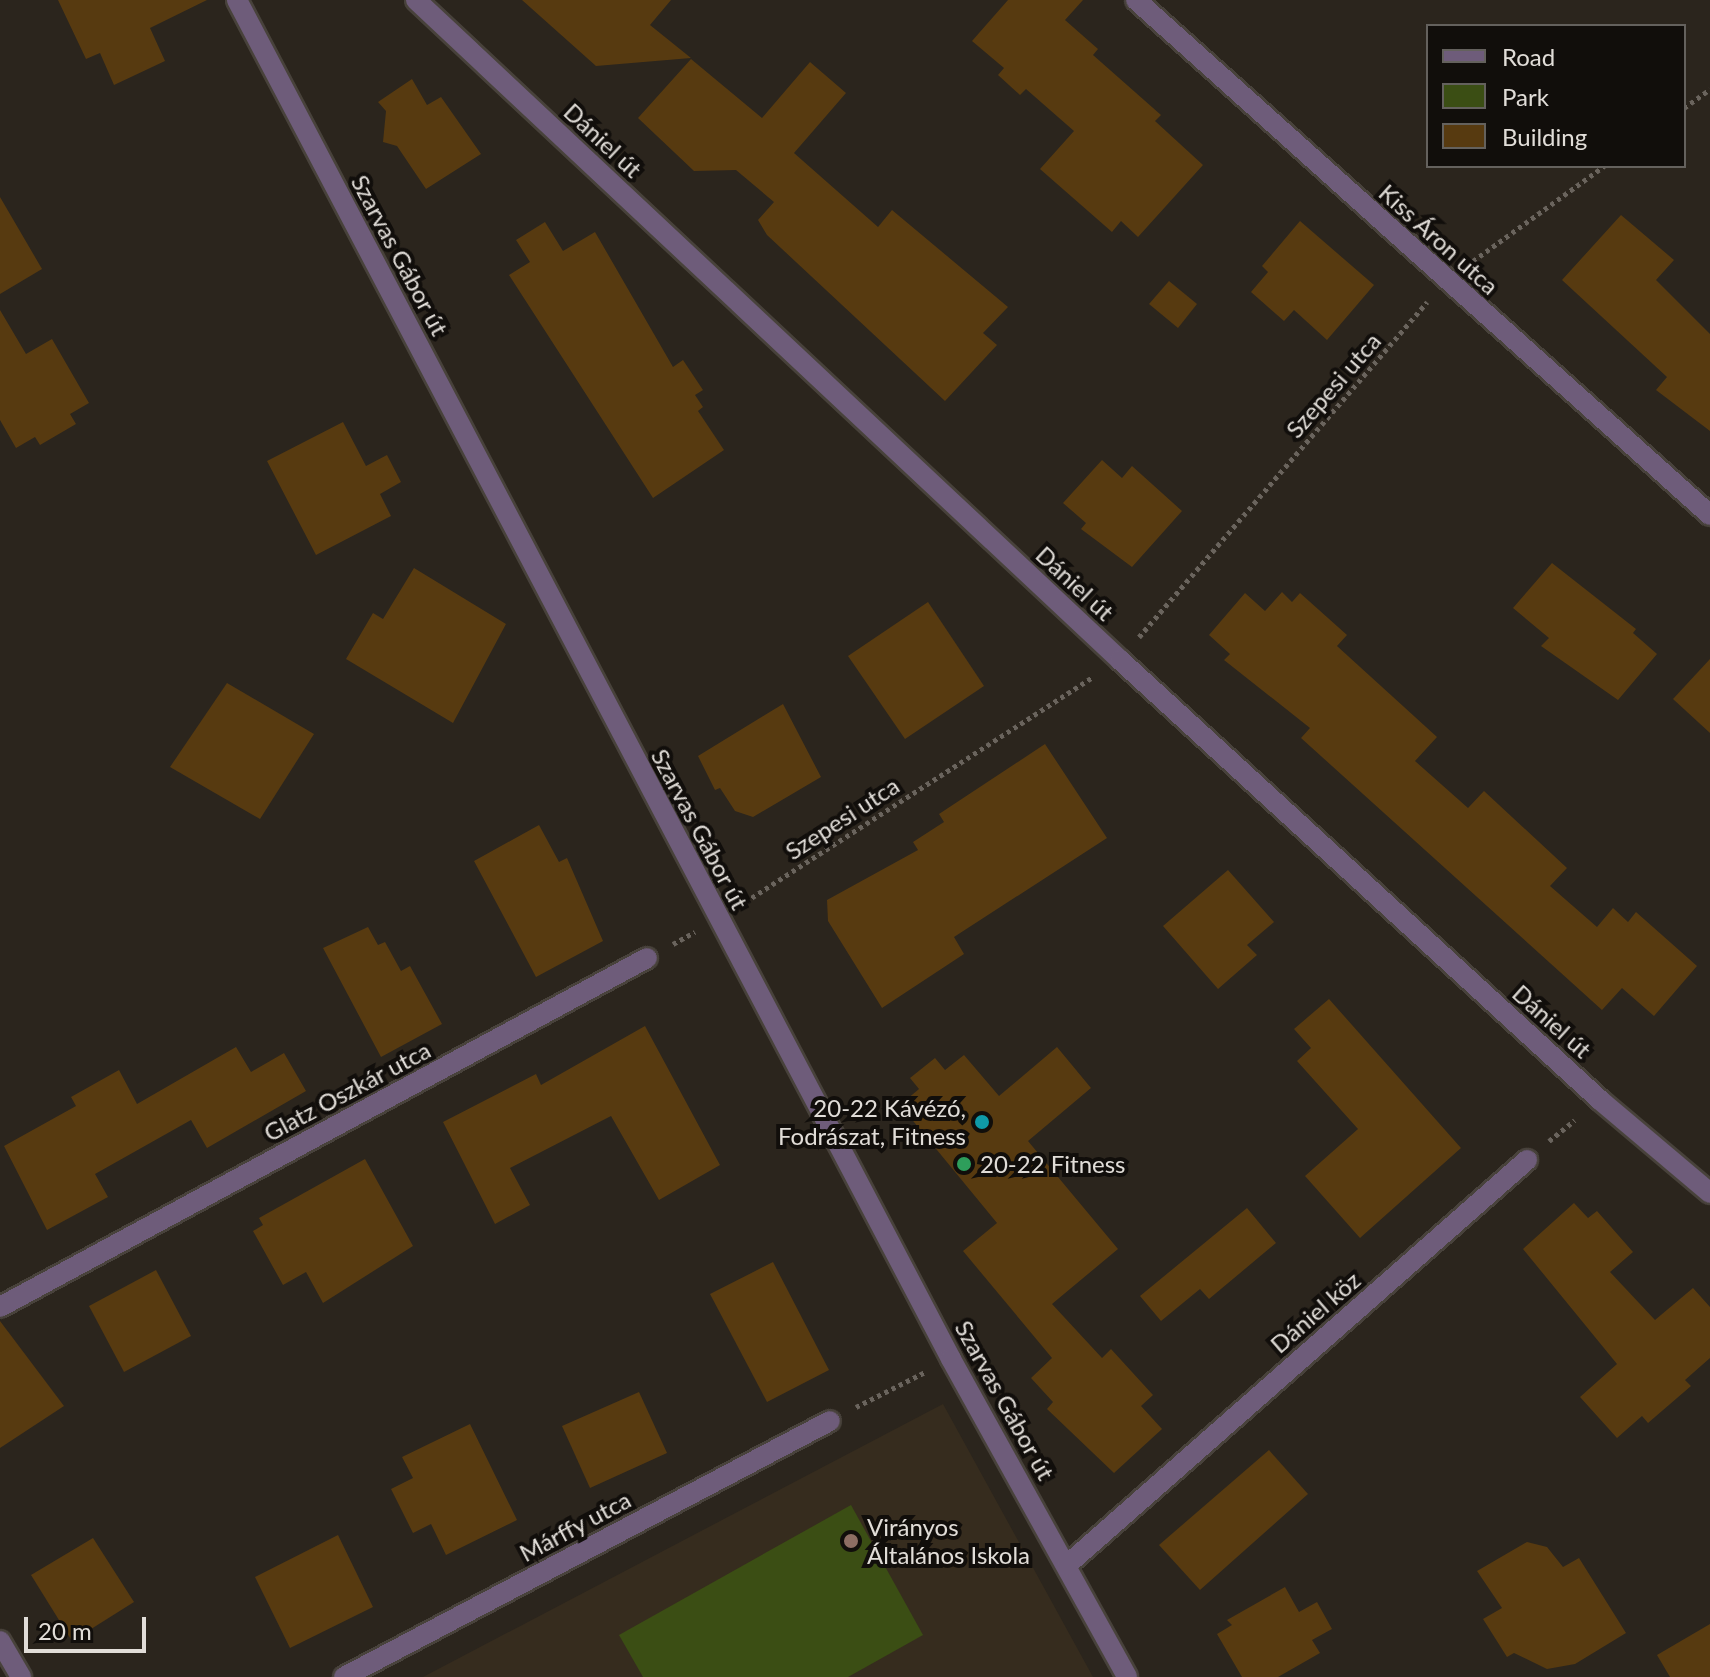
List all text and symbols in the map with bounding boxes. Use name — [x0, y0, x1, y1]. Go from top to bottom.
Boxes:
legend — [1426, 24, 1686, 168]
text: Road — [1502, 42, 1555, 71]
text: Park — [1502, 82, 1549, 111]
street label: Dániel út — [558, 97, 648, 183]
text: Building — [1502, 122, 1587, 151]
street label: Szarvas Gábor út — [346, 170, 454, 340]
street label: Kiss Áron utca — [1373, 178, 1505, 300]
street label: Szepesi utca — [1280, 327, 1386, 443]
street label: Dániel út — [1030, 540, 1120, 626]
street label: Szarvas Gábor út — [646, 744, 754, 914]
street label: Szepesi utca — [780, 771, 904, 865]
street label: Dániel út — [1507, 978, 1597, 1064]
street label: Glatz Oszkár utca — [259, 1035, 435, 1147]
place label: 20-22 Kávézó, Fodrászat, Fitness — [778, 1094, 966, 1150]
marker: 20-22 Kávézó, Fodrászat, Fitness — [973, 1113, 991, 1131]
place label: 20-22 Fitness — [980, 1150, 1125, 1178]
marker: 20-22 Fitness — [955, 1155, 973, 1173]
street label: Dániel köz — [1264, 1265, 1366, 1359]
street label: Szarvas Gábor út — [949, 1315, 1061, 1485]
street label: Márffy utca — [514, 1485, 636, 1567]
place label: Virányos Általános Iskola — [867, 1513, 1030, 1569]
marker: Virányos Általános Iskola — [842, 1532, 860, 1550]
scale bar — [28, 1601, 150, 1651]
text: 20 m — [38, 1616, 92, 1645]

